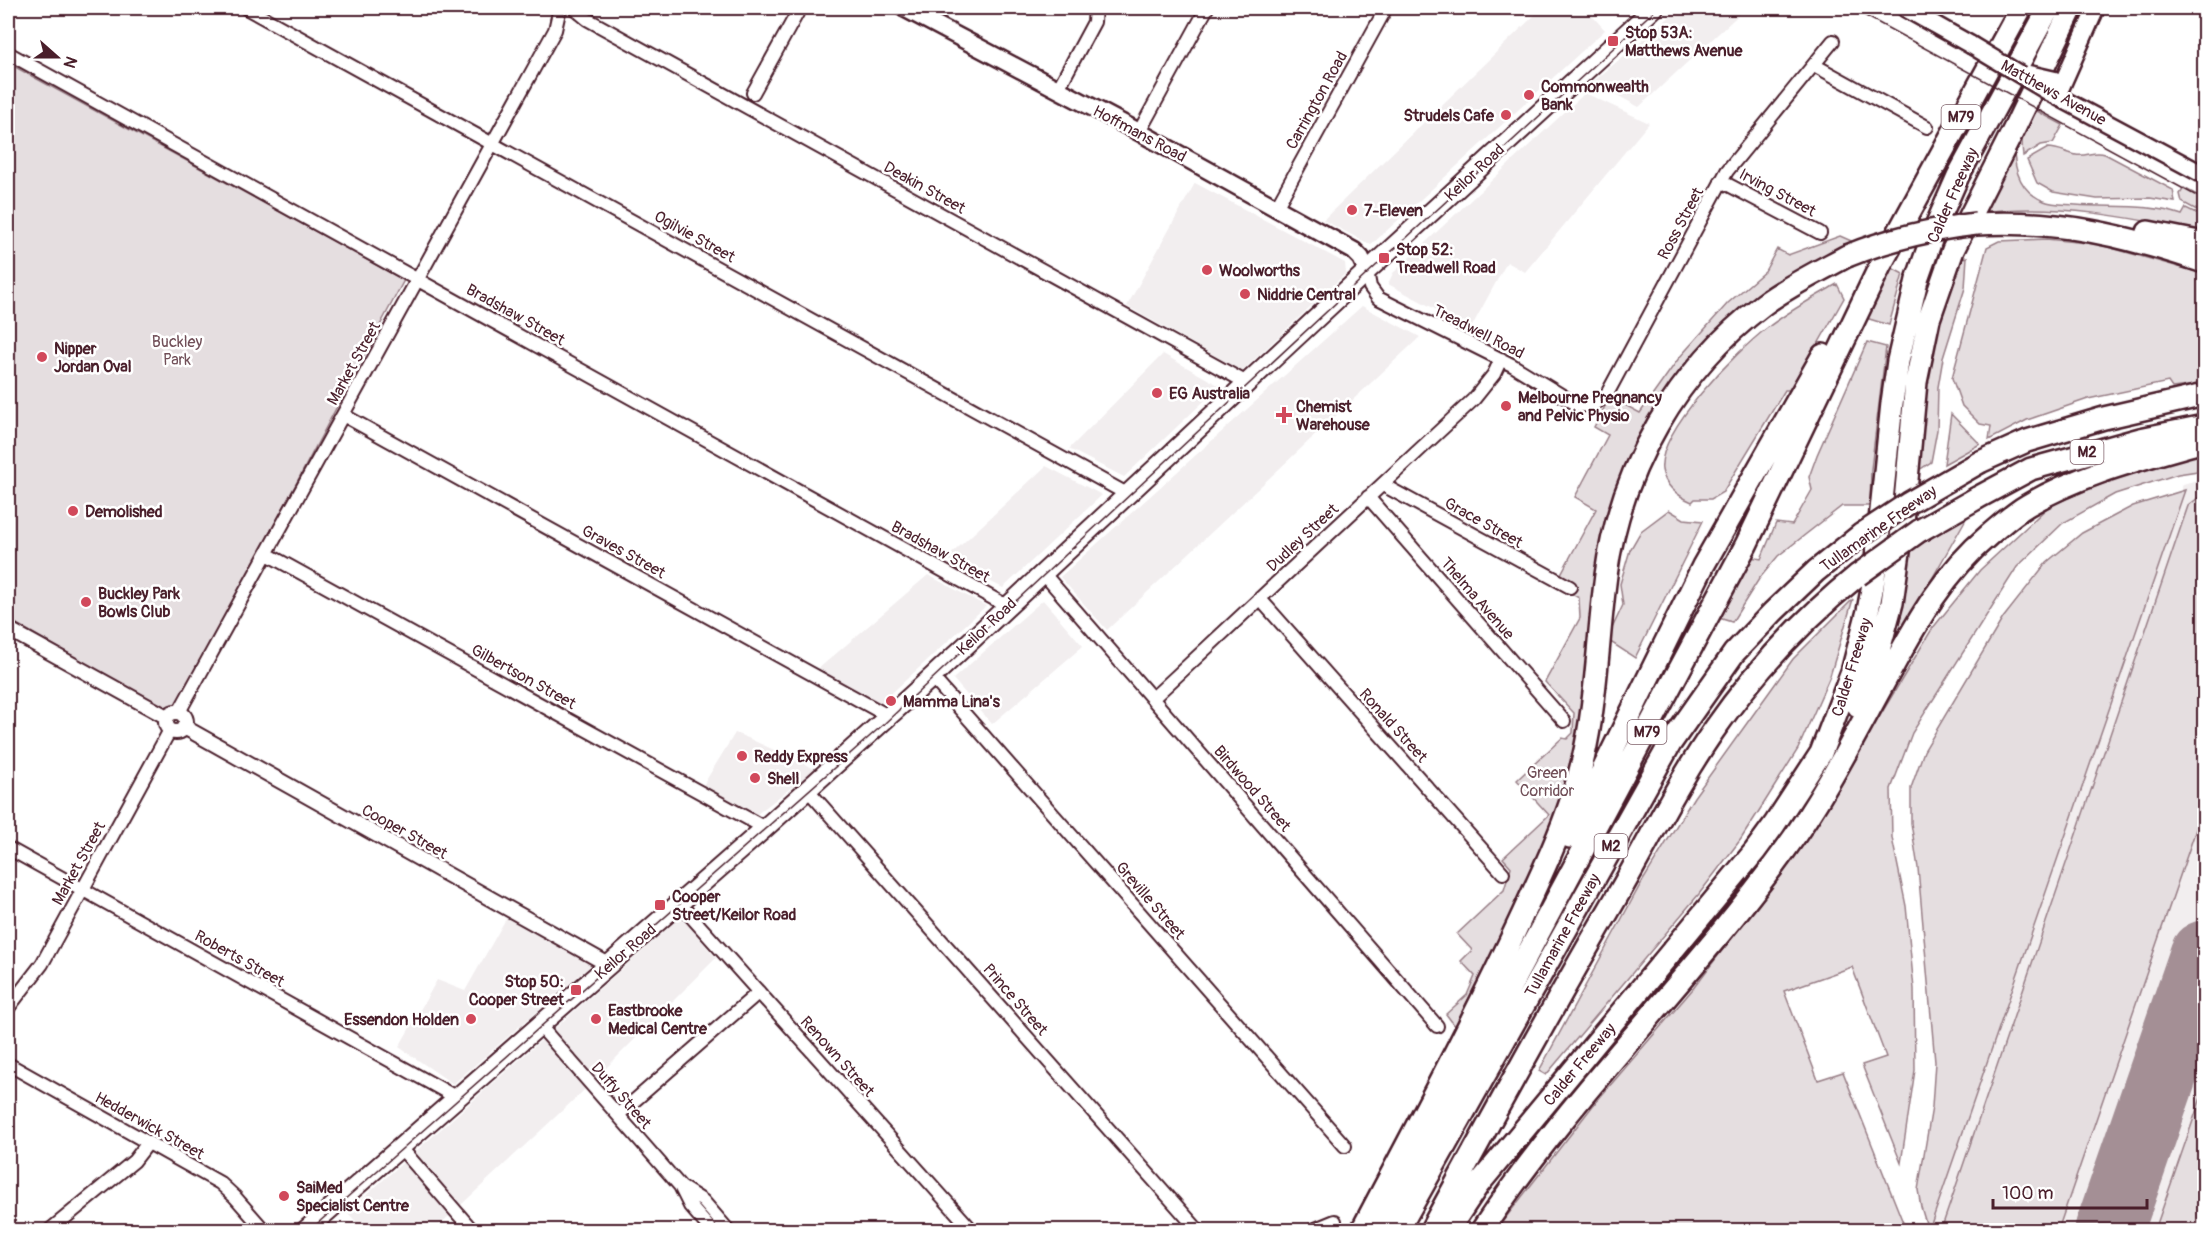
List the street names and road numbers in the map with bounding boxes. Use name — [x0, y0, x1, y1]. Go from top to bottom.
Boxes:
street label: Carrington Road — [1282, 48, 1352, 153]
street label: Matthews Avenue — [1997, 56, 2110, 130]
street label: Hoffmans Road — [1089, 101, 1190, 167]
road number: M79 — [1942, 105, 1980, 129]
street label: Keilor Road — [1440, 140, 1509, 206]
street label: Calder Freeway — [1923, 145, 1983, 246]
street label: Deakin Street — [880, 157, 969, 219]
street label: Irving Street — [1736, 164, 1820, 222]
street label: Ross Street — [1654, 183, 1709, 263]
street label: Ogilvie Street — [650, 206, 739, 268]
street label: Bradshaw Street — [463, 280, 569, 351]
street label: Treadwell Road — [1430, 300, 1528, 363]
street label: Market Street — [323, 318, 385, 409]
road number: M2 — [2070, 440, 2104, 464]
street label: Tullamarine Freeway — [1816, 481, 1941, 577]
street label: Grace Street — [1441, 493, 1527, 553]
street label: Dudley Street — [1263, 499, 1343, 576]
street label: Bradshaw Street — [888, 517, 994, 588]
street label: Graves Street — [578, 521, 669, 583]
street label: Thelma Avenue — [1436, 553, 1518, 644]
street label: Keilor Road — [952, 594, 1021, 660]
street label: Calder Freeway — [1827, 615, 1876, 719]
street label: Gilbertson Street — [468, 640, 580, 714]
street label: Ronald Street — [1355, 685, 1432, 767]
road number: M79 — [1628, 720, 1666, 744]
street label: Birdwood Street — [1209, 741, 1296, 836]
street label: Cooper Street — [358, 800, 451, 864]
street label: Market Street — [48, 818, 110, 909]
road number: M2 — [1594, 834, 1628, 858]
street label: Greville Street — [1111, 858, 1190, 944]
street label: Tullamarine Freeway — [1521, 870, 1605, 1001]
street label: Keilor Road — [591, 920, 661, 984]
street label: Roberts Street — [191, 926, 288, 992]
street label: Prince Street — [979, 960, 1052, 1040]
street label: Renown Street — [796, 1012, 879, 1101]
street label: Calder Freeway — [1539, 1019, 1620, 1110]
street label: Duffy Street — [587, 1058, 656, 1134]
street label: Hedderwick Street — [91, 1088, 208, 1164]

